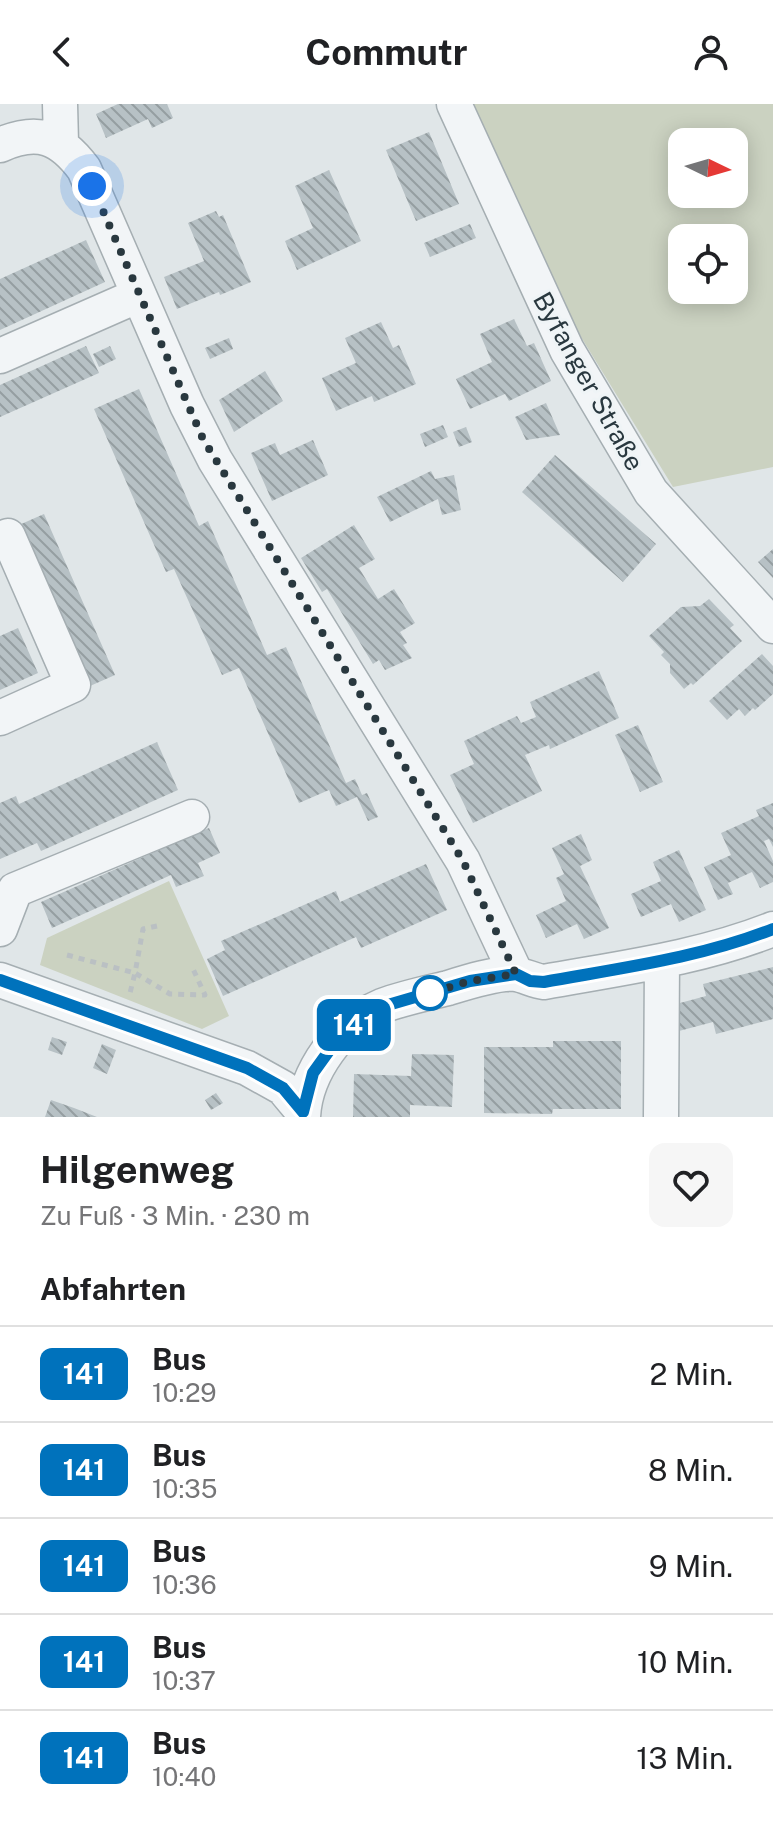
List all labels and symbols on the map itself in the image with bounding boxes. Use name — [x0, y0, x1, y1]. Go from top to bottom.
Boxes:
north arrow — [668, 128, 748, 208]
your location — [72, 166, 112, 206]
street label: Byfanger Straße — [527, 286, 651, 476]
unlabelled marker — [413, 976, 447, 1010]
line badge: 141 — [308, 999, 400, 1051]

